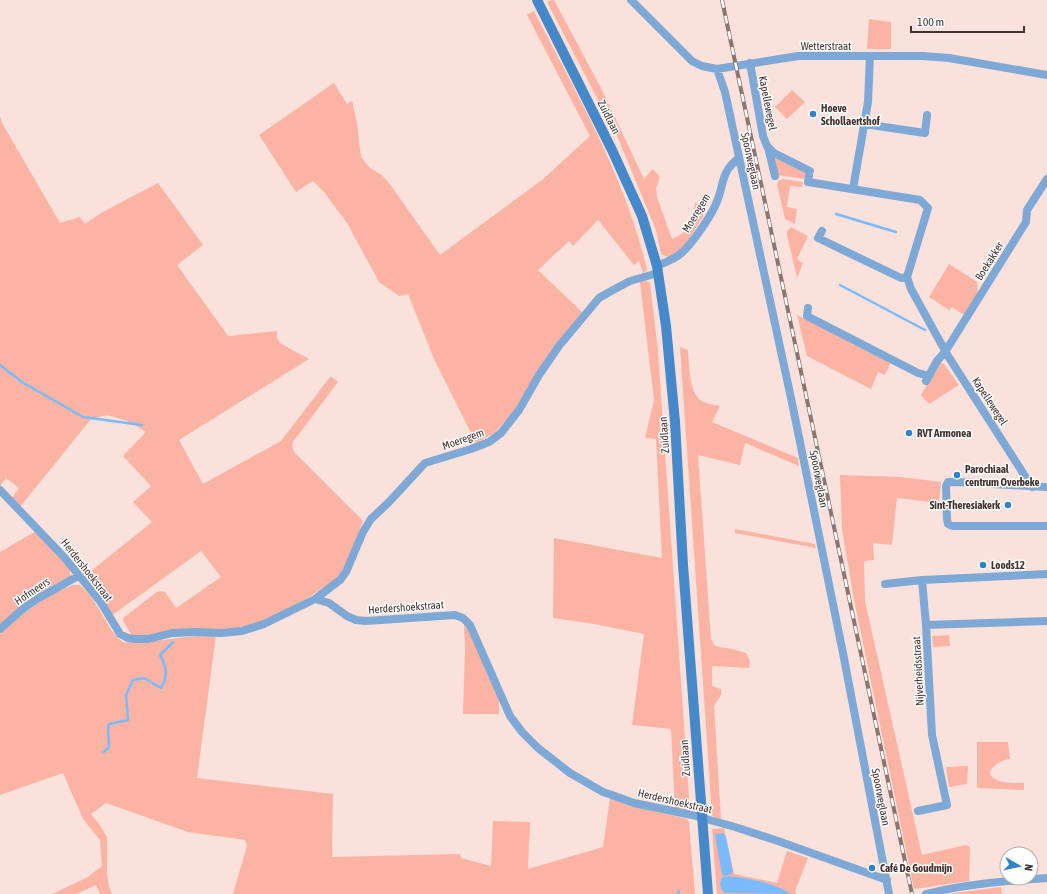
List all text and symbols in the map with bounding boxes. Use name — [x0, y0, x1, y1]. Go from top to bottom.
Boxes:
scale bar — [911, 8, 1024, 34]
text: 100 m — [917, 15, 944, 29]
street label: Wetterstraat — [801, 40, 851, 52]
street label: Kapellewegel — [757, 75, 779, 131]
street label: Zuidlaan — [595, 98, 623, 136]
place label: Hoeve Schollaertshof — [821, 102, 881, 127]
marker: Hoeve Schollaertshof — [808, 109, 818, 119]
street label: Spoorweglaan — [739, 131, 763, 191]
street label: Moeregem — [680, 191, 712, 235]
street label: Boekakker — [973, 239, 1006, 282]
street label: Kapellewegel — [970, 375, 1010, 427]
street label: Zuidlaan — [657, 416, 671, 454]
street label: Moeregem — [441, 426, 485, 452]
place label: RVT Armonea — [917, 427, 971, 439]
marker: RVT Armonea — [904, 428, 914, 438]
street label: Spoorweglaan — [808, 449, 830, 509]
place label: Parochiaal centrum Overbeke — [965, 463, 1039, 488]
marker: Parochiaal centrum Overbeke — [952, 470, 962, 480]
place label: Sint-Theresiakerk — [930, 499, 1000, 511]
marker: Sint-Theresiakerk — [1003, 500, 1013, 510]
street label: Herdershoekstraat — [59, 536, 115, 604]
place label: Loods12 — [991, 559, 1025, 571]
marker: Loods12 — [978, 560, 988, 570]
street label: Hofmeers — [12, 575, 52, 607]
street label: Herdershoekstraat — [368, 598, 444, 616]
street label: Nijverheidsstraat — [910, 636, 926, 706]
street label: Zuidlaan — [678, 739, 692, 777]
street label: Spoorweglaan — [870, 767, 892, 827]
street label: Herdershoekstraat — [637, 787, 713, 815]
north arrow — [999, 846, 1039, 886]
place label: Café De Goudmijn — [880, 862, 952, 874]
marker: Café De Goudmijn — [867, 863, 877, 873]
text: N — [1022, 863, 1035, 872]

